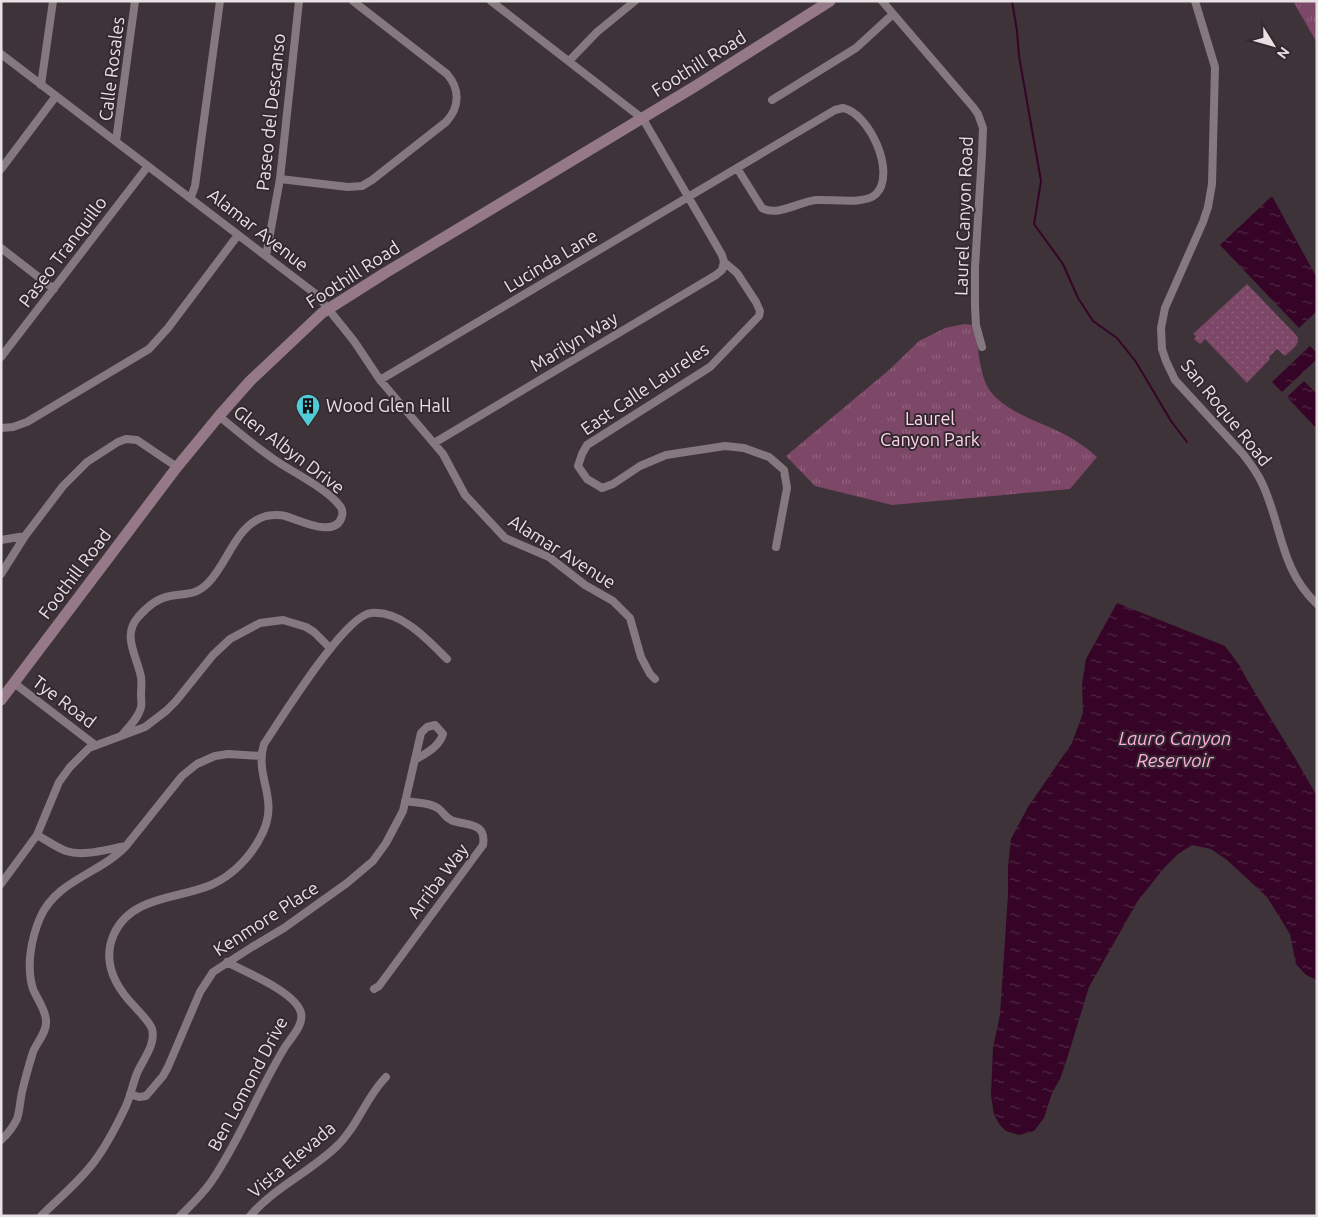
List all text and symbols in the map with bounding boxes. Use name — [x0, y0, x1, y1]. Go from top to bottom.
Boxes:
street label: Calle Rosales — [95, 15, 127, 122]
north arrow — [1248, 20, 1298, 70]
street label: Foothill Road — [648, 26, 749, 100]
street label: Paseo del Descanso — [252, 32, 288, 192]
text: N — [1274, 44, 1293, 62]
street label: Laurel Canyon Road — [950, 136, 976, 296]
street label: Alamar Avenue — [204, 184, 313, 275]
street label: Paseo Tranquillo — [14, 192, 110, 311]
street label: Lucinda Lane — [500, 225, 601, 296]
street label: Foothill Road — [302, 237, 403, 312]
street label: Marilyn Way — [526, 307, 621, 375]
street label: East Calle Laureles — [577, 338, 712, 438]
street label: San Roque Road — [1178, 355, 1276, 470]
building icon: Wood Glen Hall — [295, 393, 321, 427]
place label: Wood Glen Hall — [326, 395, 451, 415]
street label: Glen Albyn Drive — [230, 401, 349, 497]
park label: Laurel Canyon Park — [880, 408, 980, 449]
street label: Alamar Avenue — [505, 510, 620, 592]
street label: Foothill Road — [34, 525, 114, 622]
street label: Tye Road — [29, 671, 100, 731]
water label: Lauro Canyon Reservoir — [1119, 727, 1231, 771]
street label: Arriba Way — [403, 839, 472, 921]
street label: Kenmore Place — [209, 877, 322, 959]
street label: Ben Lomond Drive — [203, 1013, 291, 1154]
street label: Vista Elevada — [244, 1117, 339, 1201]

